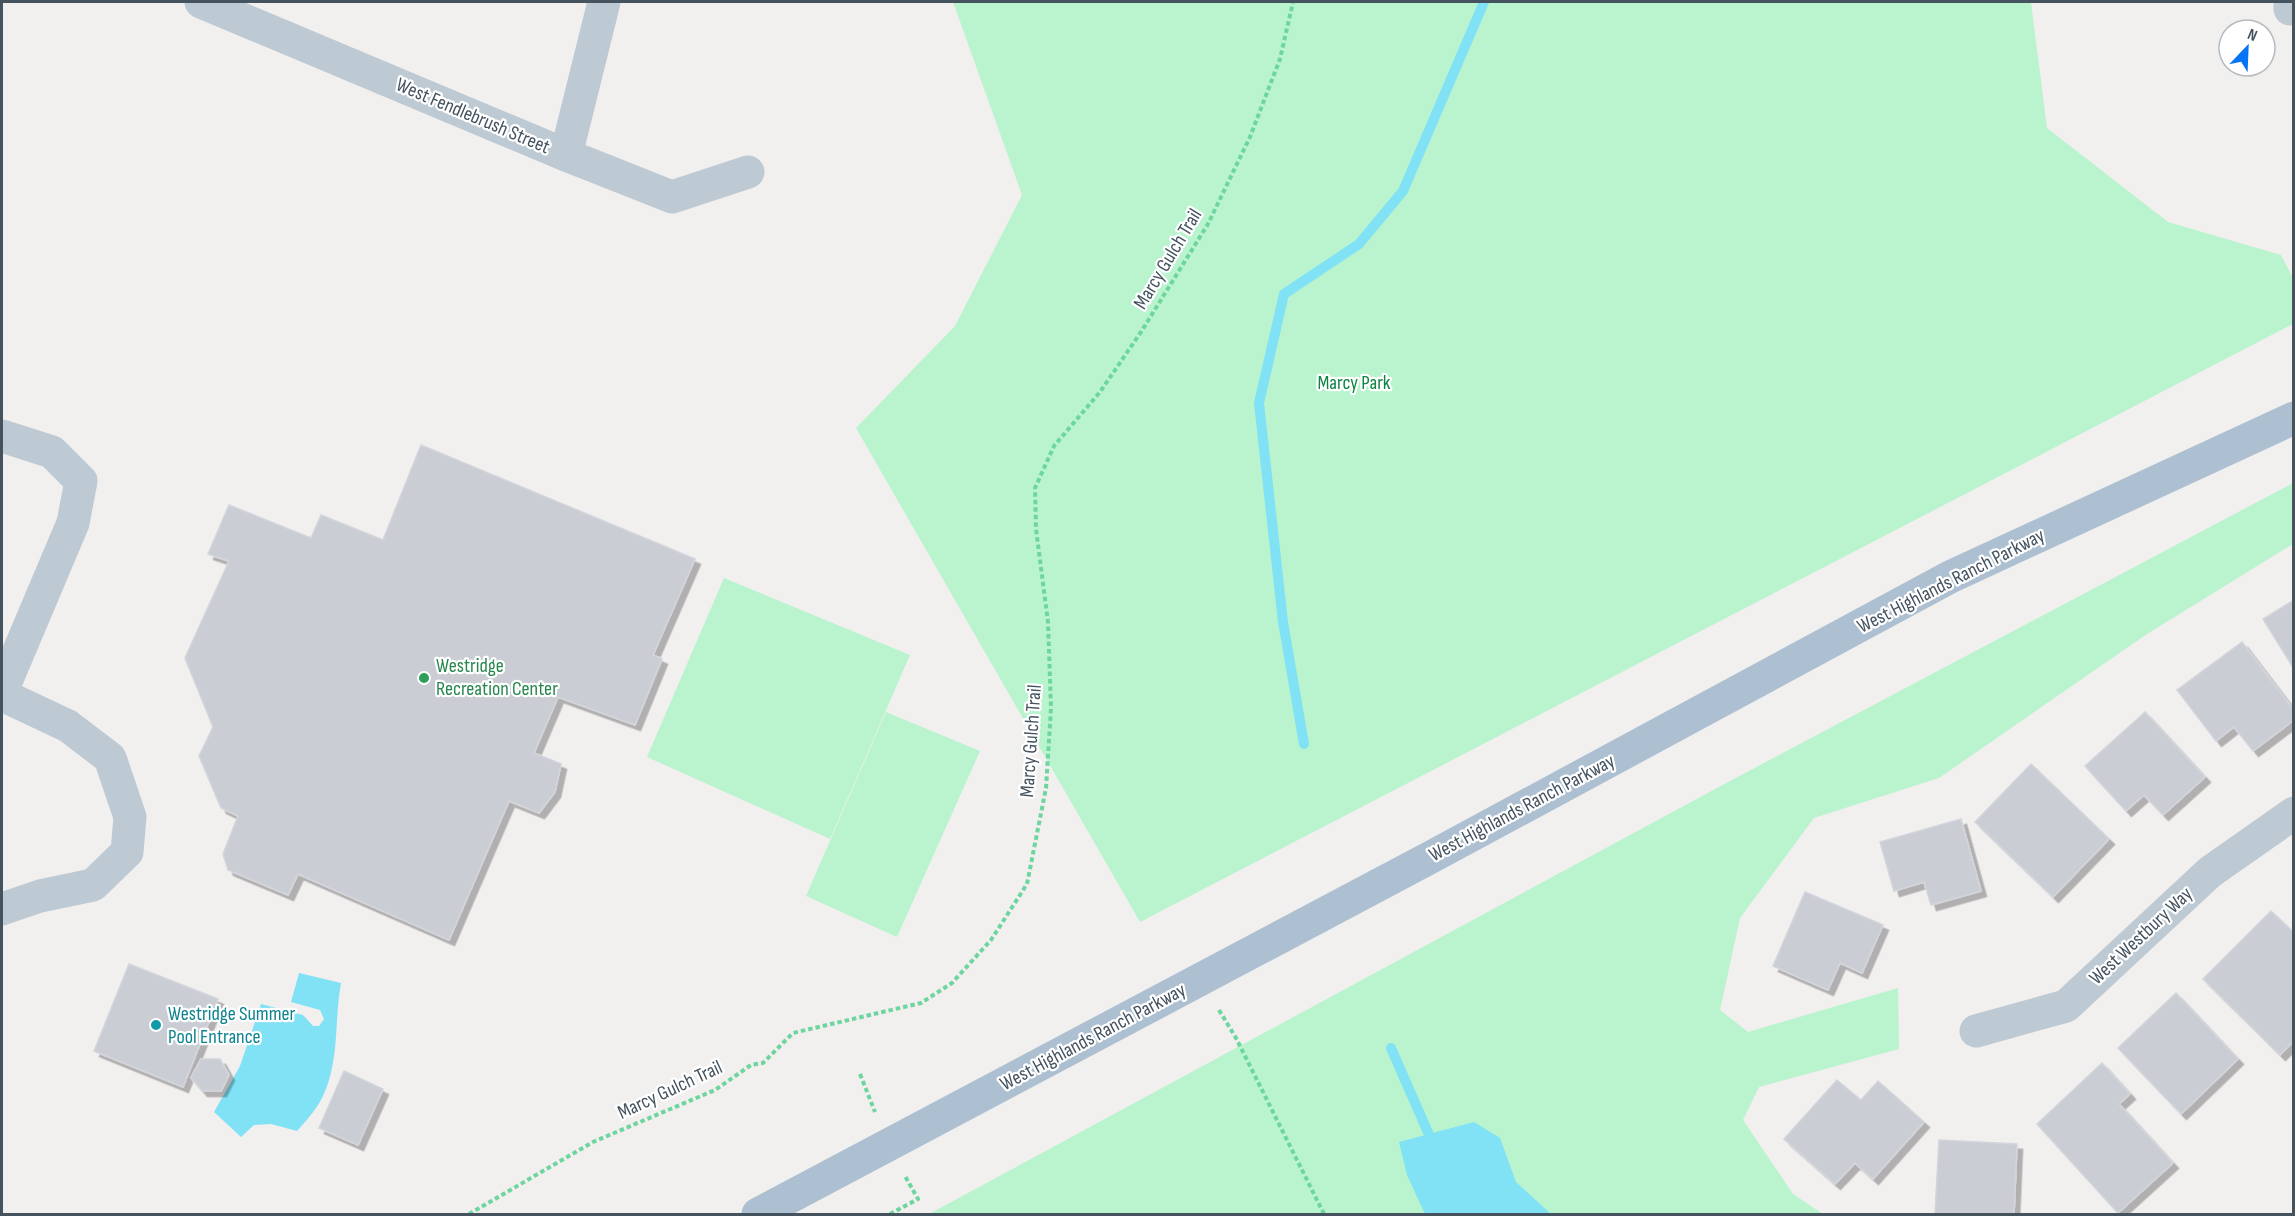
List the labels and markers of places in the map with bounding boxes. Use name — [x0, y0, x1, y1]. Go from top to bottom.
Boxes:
place label: Westridge Recreation Center — [436, 654, 558, 701]
marker: Westridge Recreation Center — [417, 671, 431, 685]
place label: Westridge Summer Pool Entrance — [168, 1002, 296, 1049]
marker: Westridge Summer Pool Entrance — [149, 1018, 163, 1032]

